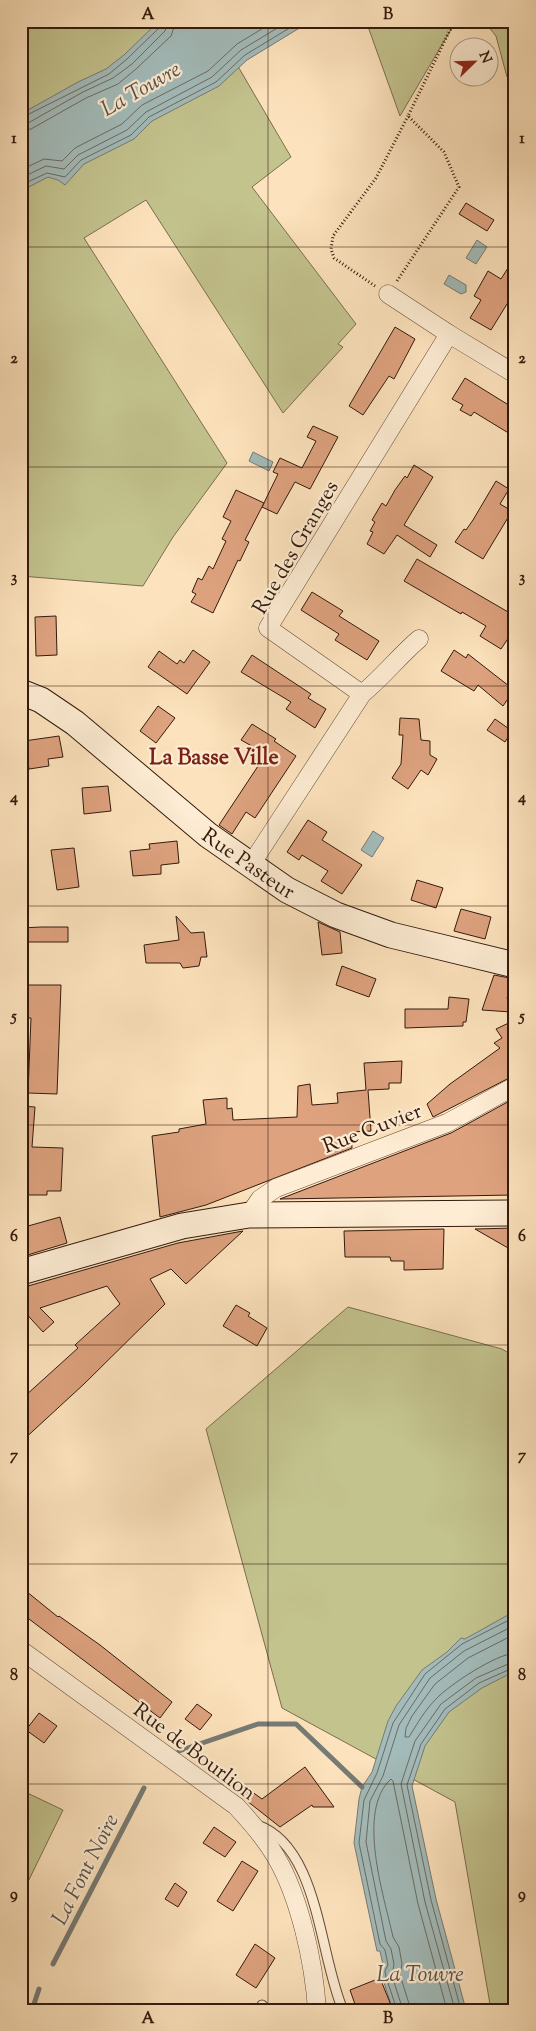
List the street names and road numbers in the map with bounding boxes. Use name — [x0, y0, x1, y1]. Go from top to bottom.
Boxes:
street label: Rue des Granges — [246, 476, 347, 620]
street label: Rue Pasteur — [195, 822, 299, 908]
street label: Rue Cuvier — [319, 1097, 427, 1163]
street label: Rue de Bourlion — [126, 1696, 261, 1809]

